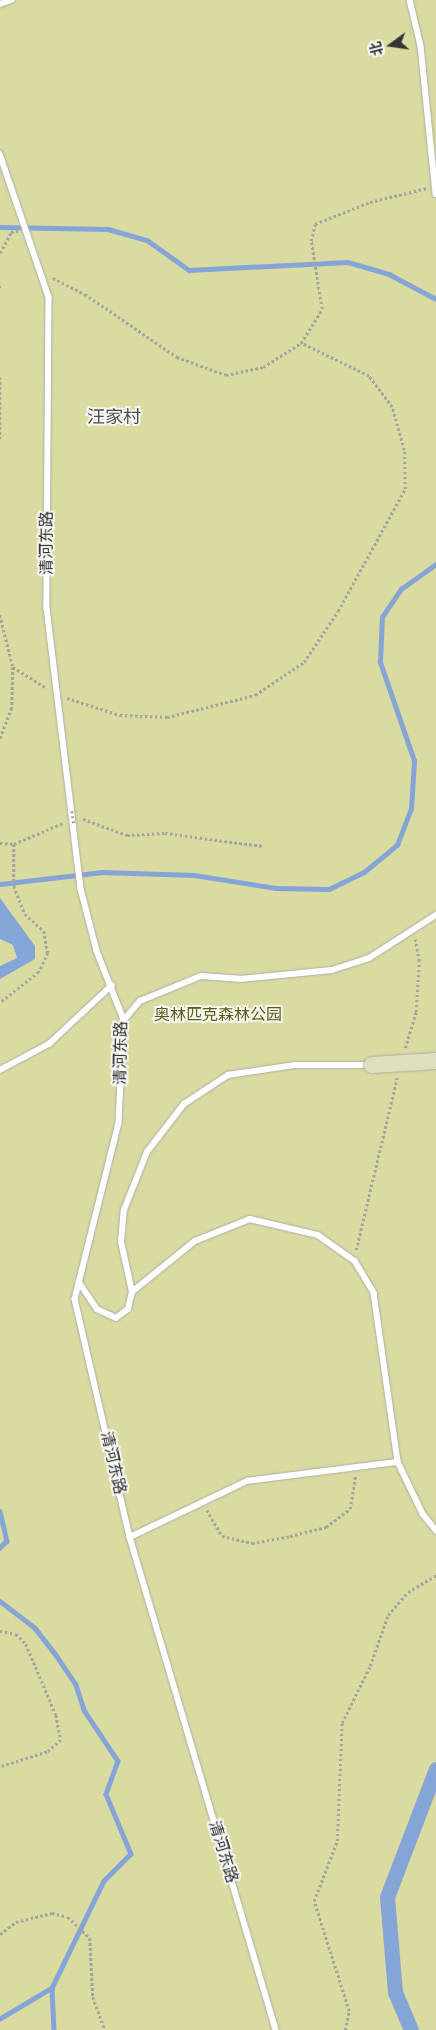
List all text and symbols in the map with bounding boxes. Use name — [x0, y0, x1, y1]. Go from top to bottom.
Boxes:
north arrow — [366, 20, 416, 70]
text: 北 — [366, 40, 387, 58]
district label: 汪家村 — [87, 406, 141, 428]
street label: 清河东路 — [37, 511, 57, 575]
park label: 奥林匹克森林公园 — [154, 1005, 282, 1025]
street label: 清河东路 — [111, 1021, 131, 1085]
street label: 清河东路 — [96, 1430, 130, 1496]
street label: 清河东路 — [204, 1819, 242, 1885]

